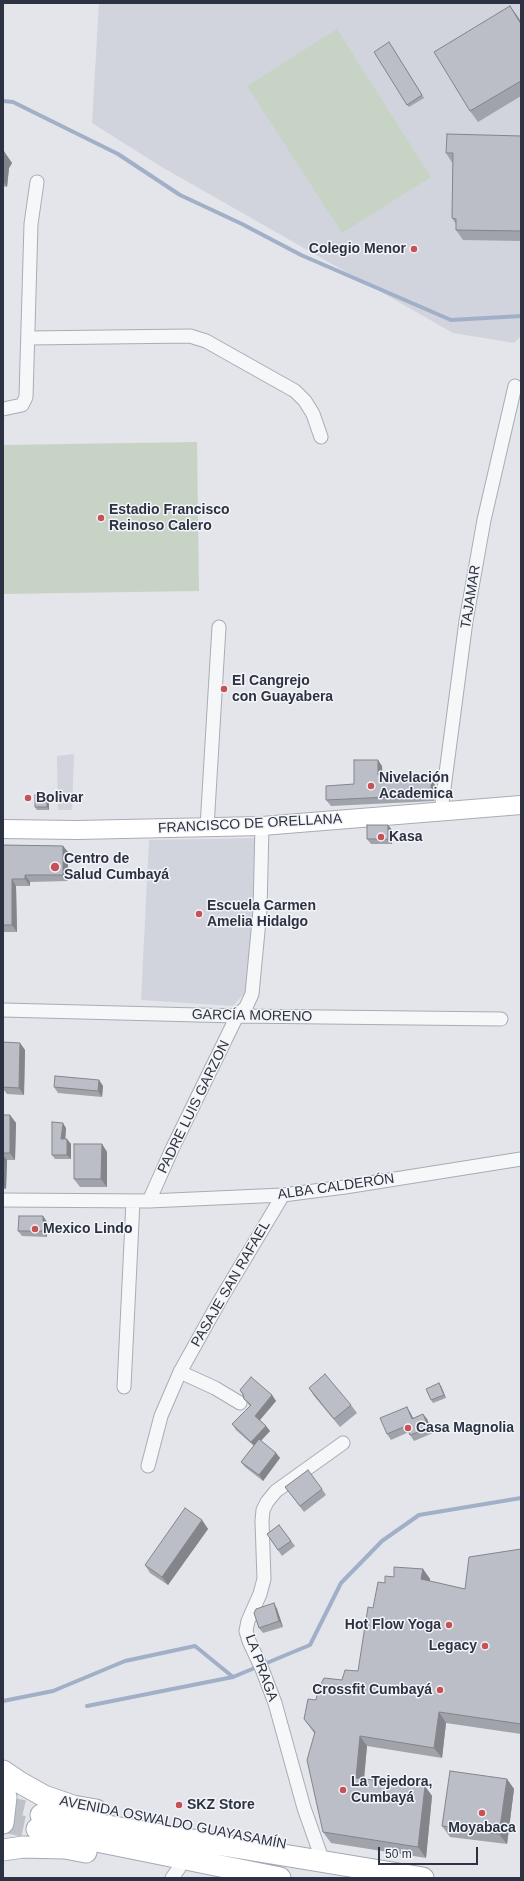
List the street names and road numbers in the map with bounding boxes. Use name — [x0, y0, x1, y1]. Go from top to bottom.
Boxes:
street label: TAJAMAR — [458, 564, 484, 630]
street label: FRANCISCO DE ORELLANA — [158, 811, 342, 837]
street label: GARCÍA MORENO — [192, 1007, 312, 1025]
street label: PADRE LUIS GARZON — [154, 1038, 234, 1176]
street label: ALBA CALDERÓN — [277, 1171, 395, 1203]
street label: PASAJE SAN RAFAEL — [188, 1218, 274, 1350]
street label: LA PRAGA — [241, 1632, 281, 1704]
street label: AVENIDA OSWALDO GUAYASAMÍN — [58, 1793, 288, 1853]

